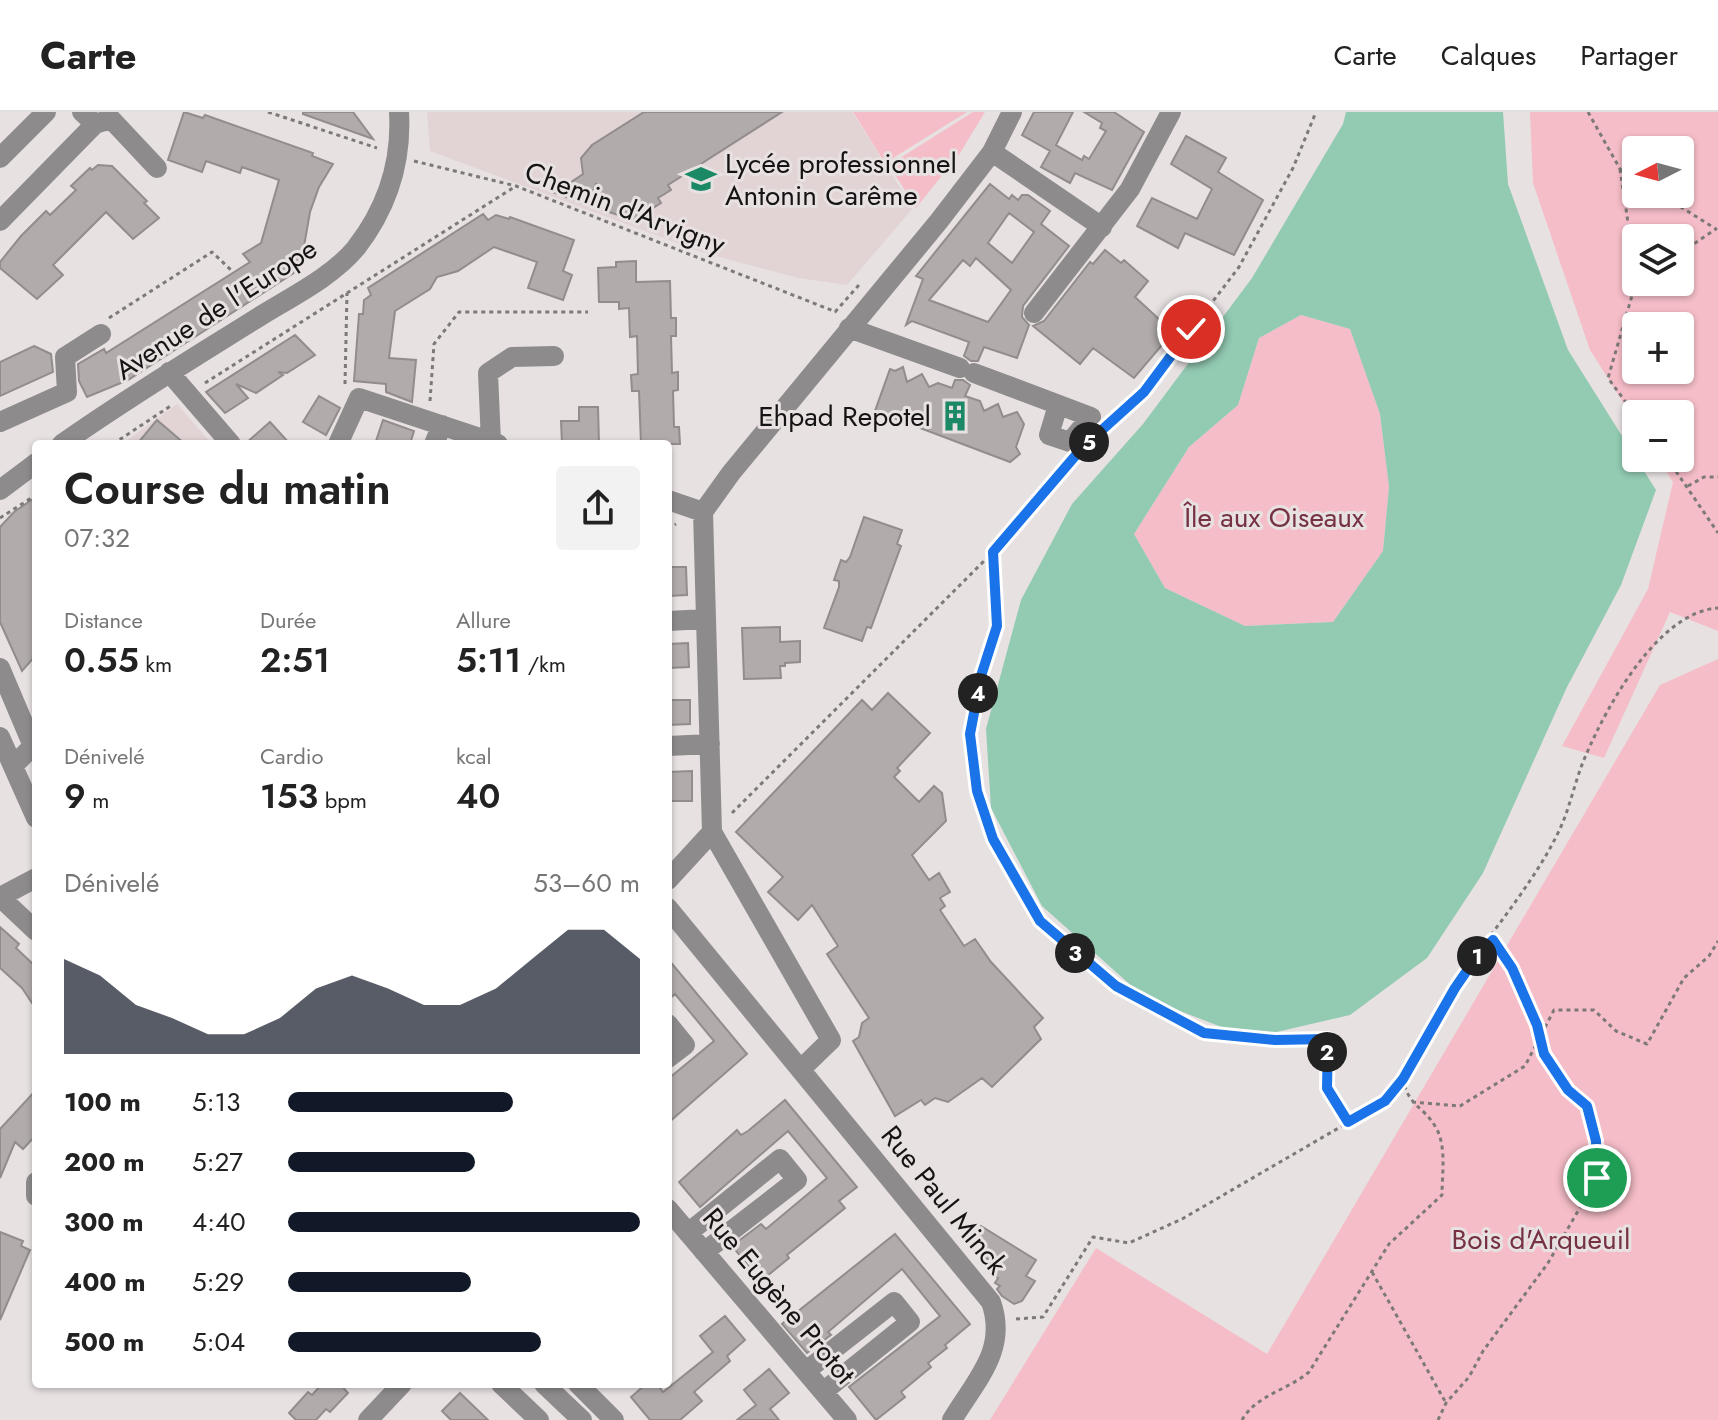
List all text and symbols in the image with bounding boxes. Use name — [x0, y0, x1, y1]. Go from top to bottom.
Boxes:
text: Carte — [40, 28, 137, 83]
text: Carte — [1333, 35, 1397, 76]
text: Calques — [1441, 35, 1536, 76]
text: Partager — [1580, 35, 1678, 76]
north arrow — [1622, 136, 1694, 208]
map controls — [1622, 136, 1694, 472]
place label: Lycée professionnel Antonin Carême — [725, 143, 957, 216]
street label: Chemin d'Arvigny — [519, 151, 732, 265]
school or university icon: Lycée professionnel Antonin Carême — [684, 162, 718, 196]
button: layers — [1622, 224, 1694, 296]
street label: Avenue de l'Europe — [107, 228, 325, 390]
pin — [1157, 295, 1225, 363]
icon: check — [1169, 307, 1213, 351]
button: + — [1622, 312, 1694, 384]
place label: Ehpad Repotel — [758, 396, 931, 437]
building icon: Ehpad Repotel — [938, 399, 972, 433]
button: − — [1622, 400, 1694, 472]
pin: 5 — [1069, 422, 1109, 462]
text: 5 — [1082, 426, 1096, 458]
text: Course du matin — [64, 457, 391, 521]
button: share — [556, 466, 640, 550]
park label: Île aux Oiseaux — [1182, 497, 1364, 538]
text: 07:32 — [64, 519, 130, 557]
text: Distance — [64, 604, 143, 636]
text: Durée — [260, 604, 316, 636]
text: Allure — [456, 604, 511, 636]
text: 0.55 — [64, 636, 139, 685]
text: 2:51 — [260, 636, 330, 685]
text: 5:11 — [456, 636, 521, 685]
text: km — [139, 648, 172, 680]
text: /km — [521, 648, 566, 680]
pin: 4 — [958, 673, 998, 713]
text: 4 — [970, 677, 986, 709]
text: Dénivelé — [64, 740, 145, 772]
text: Cardio — [260, 740, 323, 772]
text: kcal — [456, 740, 492, 772]
text: 9 — [64, 772, 86, 821]
text: 153 — [260, 772, 318, 821]
text: 40 — [456, 772, 500, 821]
text: m — [86, 784, 110, 816]
text: bpm — [318, 784, 367, 816]
text: Dénivelé — [64, 864, 159, 902]
text: 53–60 m — [533, 864, 640, 902]
pin: 3 — [1055, 933, 1095, 973]
pin: 1 — [1457, 936, 1497, 976]
text: 3 — [1068, 937, 1082, 969]
text: 1 — [1471, 940, 1483, 972]
pin: 2 — [1307, 1032, 1347, 1072]
text: 2 — [1320, 1036, 1334, 1068]
text: 100 m — [64, 1083, 141, 1121]
text: 5:13 — [192, 1083, 240, 1121]
street label: Rue Paul Minck — [871, 1117, 1017, 1284]
text: 200 m — [64, 1143, 145, 1181]
text: 5:27 — [192, 1143, 243, 1181]
pin — [1563, 1144, 1631, 1212]
icon: arrive — [1575, 1156, 1619, 1200]
street label: Rue Eugène Protot — [693, 1199, 865, 1393]
text: 300 m — [64, 1203, 144, 1241]
text: 4:40 — [192, 1203, 246, 1241]
park label: Bois d'Arqueuil — [1452, 1219, 1630, 1260]
text: 400 m — [64, 1263, 146, 1301]
text: 5:29 — [192, 1263, 244, 1301]
text: 500 m — [64, 1323, 144, 1361]
text: 5:04 — [192, 1323, 245, 1361]

